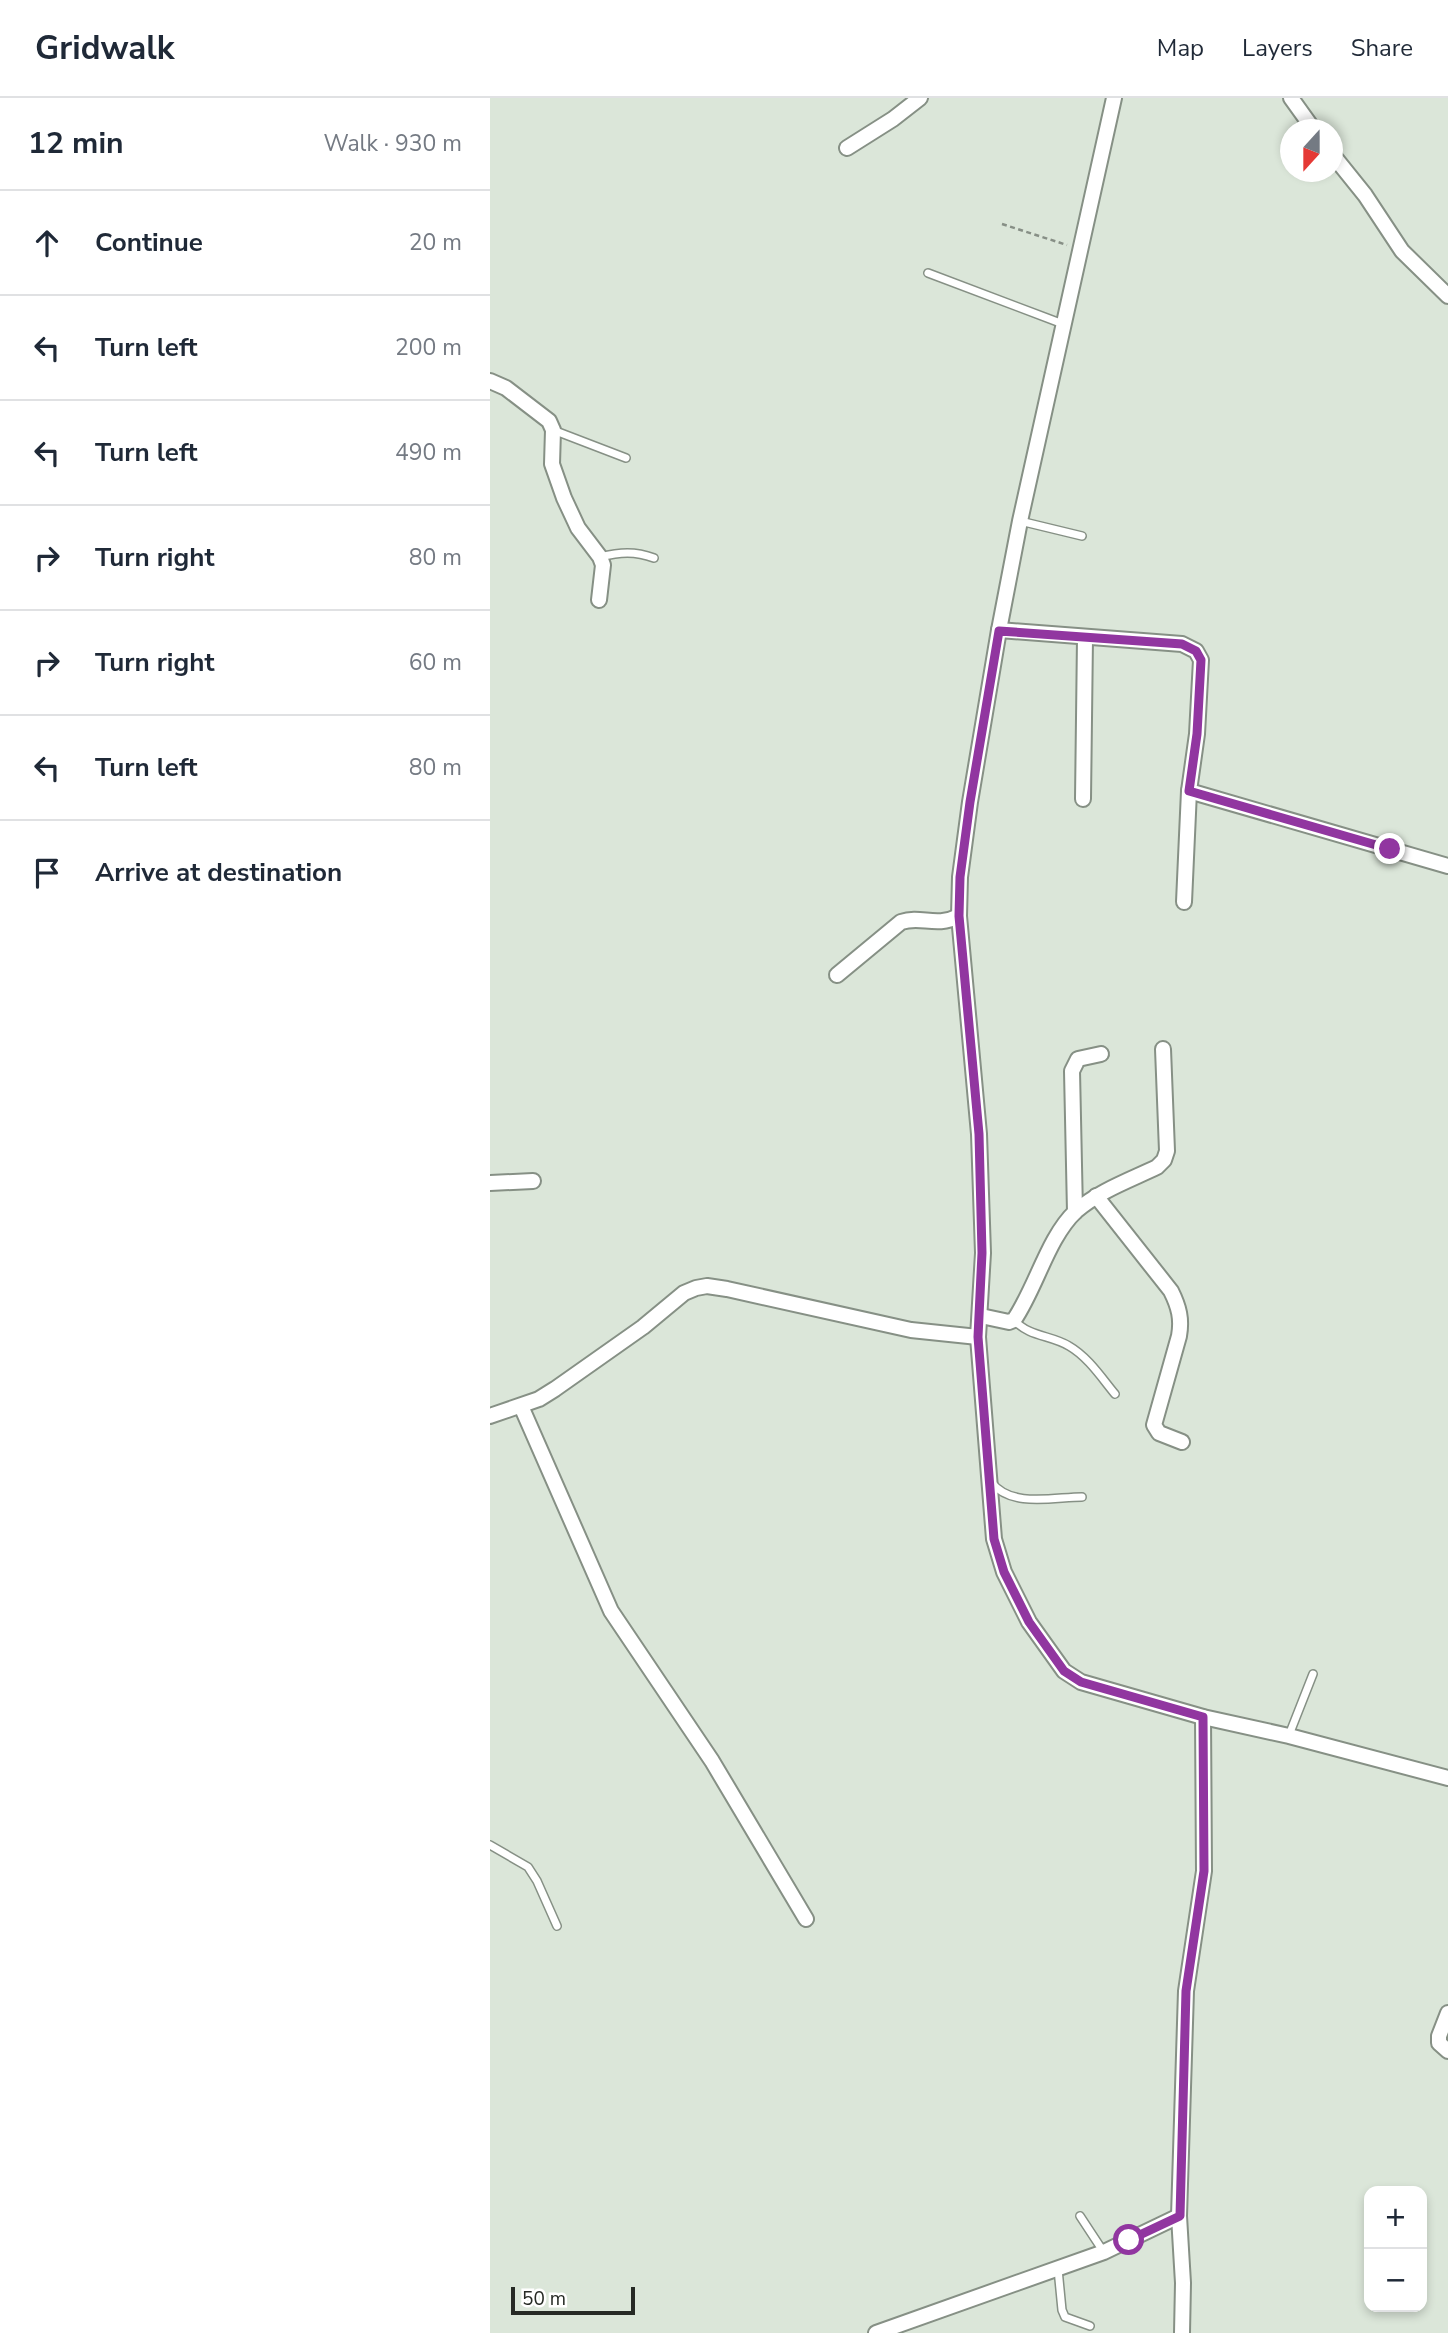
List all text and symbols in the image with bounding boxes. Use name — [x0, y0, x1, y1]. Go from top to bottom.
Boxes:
text: Gridwalk — [35, 26, 175, 71]
text: Map — [1157, 32, 1204, 64]
text: Layers — [1242, 32, 1313, 64]
text: Share — [1351, 32, 1413, 64]
north arrow — [1280, 119, 1343, 182]
text: 12 min — [28, 123, 124, 164]
text: Walk · 930 m — [323, 128, 462, 159]
icon: ahead — [28, 224, 66, 262]
text: Continue — [95, 225, 203, 260]
text: 20 m — [409, 227, 462, 258]
icon: left — [28, 329, 66, 367]
text: Turn left — [95, 330, 198, 365]
text: 200 m — [395, 332, 462, 363]
icon: left — [28, 434, 66, 472]
text: Turn left — [95, 435, 198, 470]
text: 490 m — [395, 437, 462, 468]
icon: right — [28, 539, 66, 577]
text: Turn right — [95, 540, 214, 575]
text: 80 m — [409, 542, 462, 573]
icon: right — [28, 644, 66, 682]
text: Turn right — [95, 645, 214, 680]
text: 60 m — [409, 647, 462, 678]
icon: left — [28, 749, 66, 787]
text: Turn left — [95, 750, 198, 785]
text: 80 m — [409, 752, 462, 783]
route end — [1374, 833, 1405, 864]
icon: arrive — [28, 854, 66, 892]
text: Arrive at destination — [95, 855, 342, 890]
map controls — [1364, 2186, 1427, 2312]
button: + — [1364, 2186, 1427, 2249]
route start — [1113, 2224, 1144, 2255]
button: − — [1364, 2249, 1427, 2312]
scale bar — [511, 2284, 635, 2316]
text: 50 m — [522, 2286, 566, 2312]

